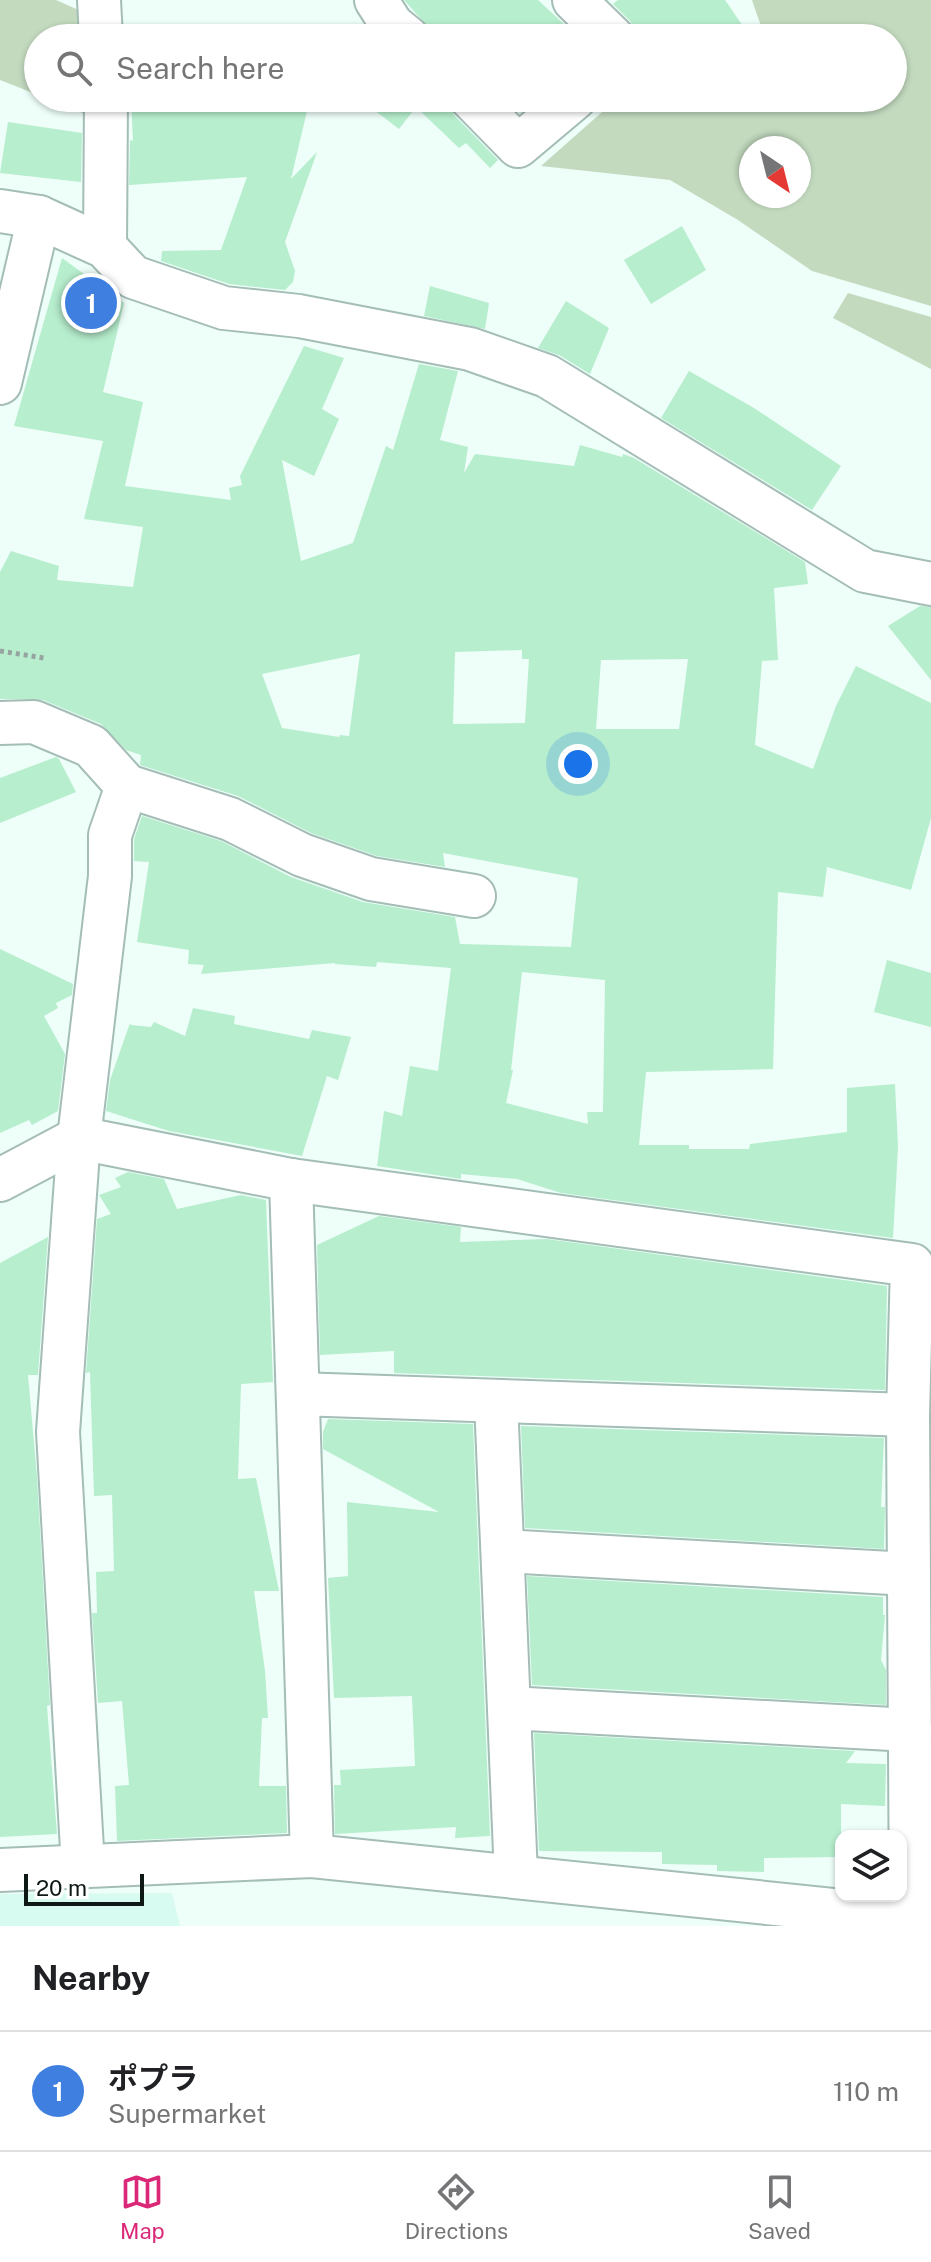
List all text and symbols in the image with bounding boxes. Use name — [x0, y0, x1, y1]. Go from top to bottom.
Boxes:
search box — [24, 24, 907, 112]
icon: search — [52, 46, 96, 90]
text: Search here — [116, 50, 284, 86]
north arrow — [739, 136, 811, 208]
pin: 1 — [65, 273, 117, 333]
your location — [558, 744, 598, 784]
map controls — [835, 1830, 907, 1902]
button: layers — [835, 1830, 907, 1902]
scale bar — [24, 1870, 144, 1906]
text: 20 m — [36, 1875, 87, 1901]
text: Nearby — [32, 1958, 150, 1998]
text: ポプラ — [108, 2060, 198, 2096]
text: 1 — [52, 2076, 64, 2107]
text: 110 m — [833, 2076, 899, 2107]
text: Supermarket — [108, 2098, 266, 2129]
tab: Map — [120, 2170, 165, 2244]
tab: Directions — [405, 2170, 508, 2244]
tab: Saved — [748, 2170, 811, 2244]

